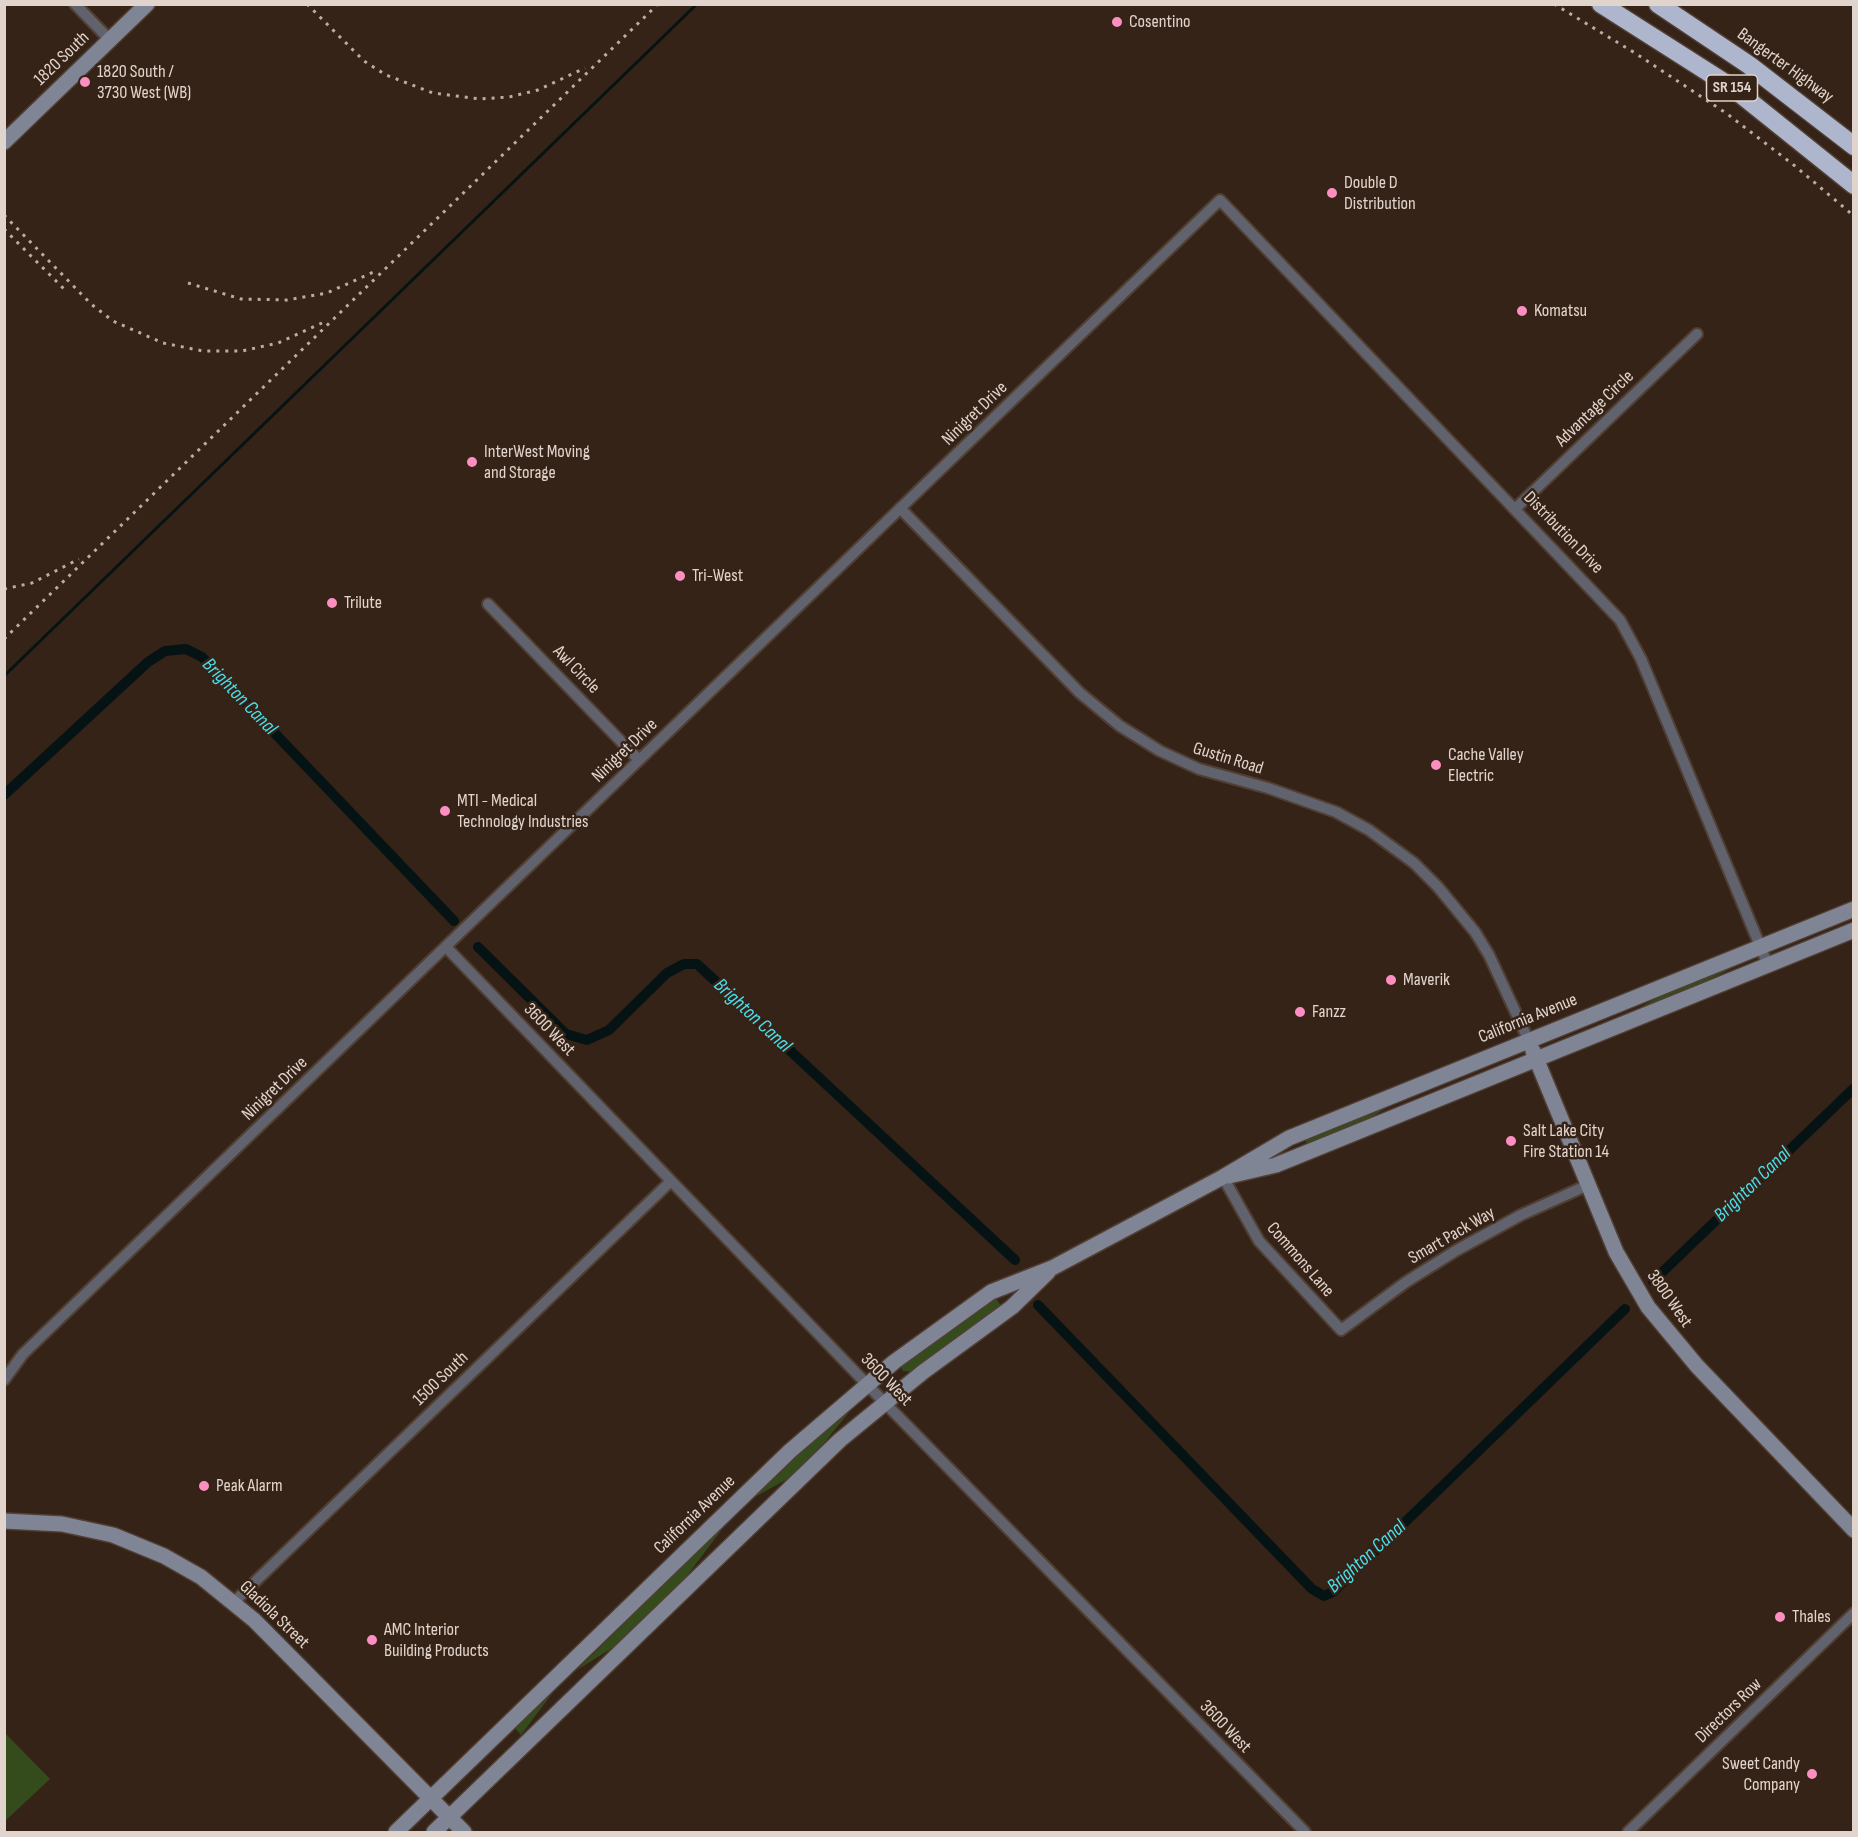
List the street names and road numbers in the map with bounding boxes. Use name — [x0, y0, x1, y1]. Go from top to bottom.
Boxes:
street label: Bangerter Highway — [1733, 24, 1837, 108]
street label: 1820 South — [30, 27, 94, 91]
road number: SR 154 — [1706, 75, 1758, 101]
street label: Advantage Circle — [1551, 366, 1639, 452]
street label: Ninigret Drive — [938, 378, 1012, 450]
street label: Distribution Drive — [1518, 487, 1608, 579]
street label: Awl Circle — [548, 641, 604, 699]
street label: Ninigret Drive — [588, 715, 662, 787]
street label: Gustin Road — [1190, 738, 1266, 780]
street label: California Avenue — [1475, 989, 1581, 1049]
street label: 3600 West — [519, 999, 579, 1061]
street label: Ninigret Drive — [238, 1053, 312, 1125]
street label: Smart Pack Way — [1405, 1203, 1499, 1269]
street label: Commons Lane — [1262, 1218, 1338, 1302]
street label: 3800 West — [1642, 1266, 1696, 1332]
street label: 1500 South — [409, 1347, 473, 1411]
street label: 3600 West — [856, 1349, 916, 1411]
street label: California Avenue — [650, 1471, 740, 1559]
street label: Gladiola Street — [235, 1576, 313, 1654]
street label: Directors Row — [1691, 1674, 1767, 1748]
street label: 3600 West — [1195, 1696, 1255, 1758]

